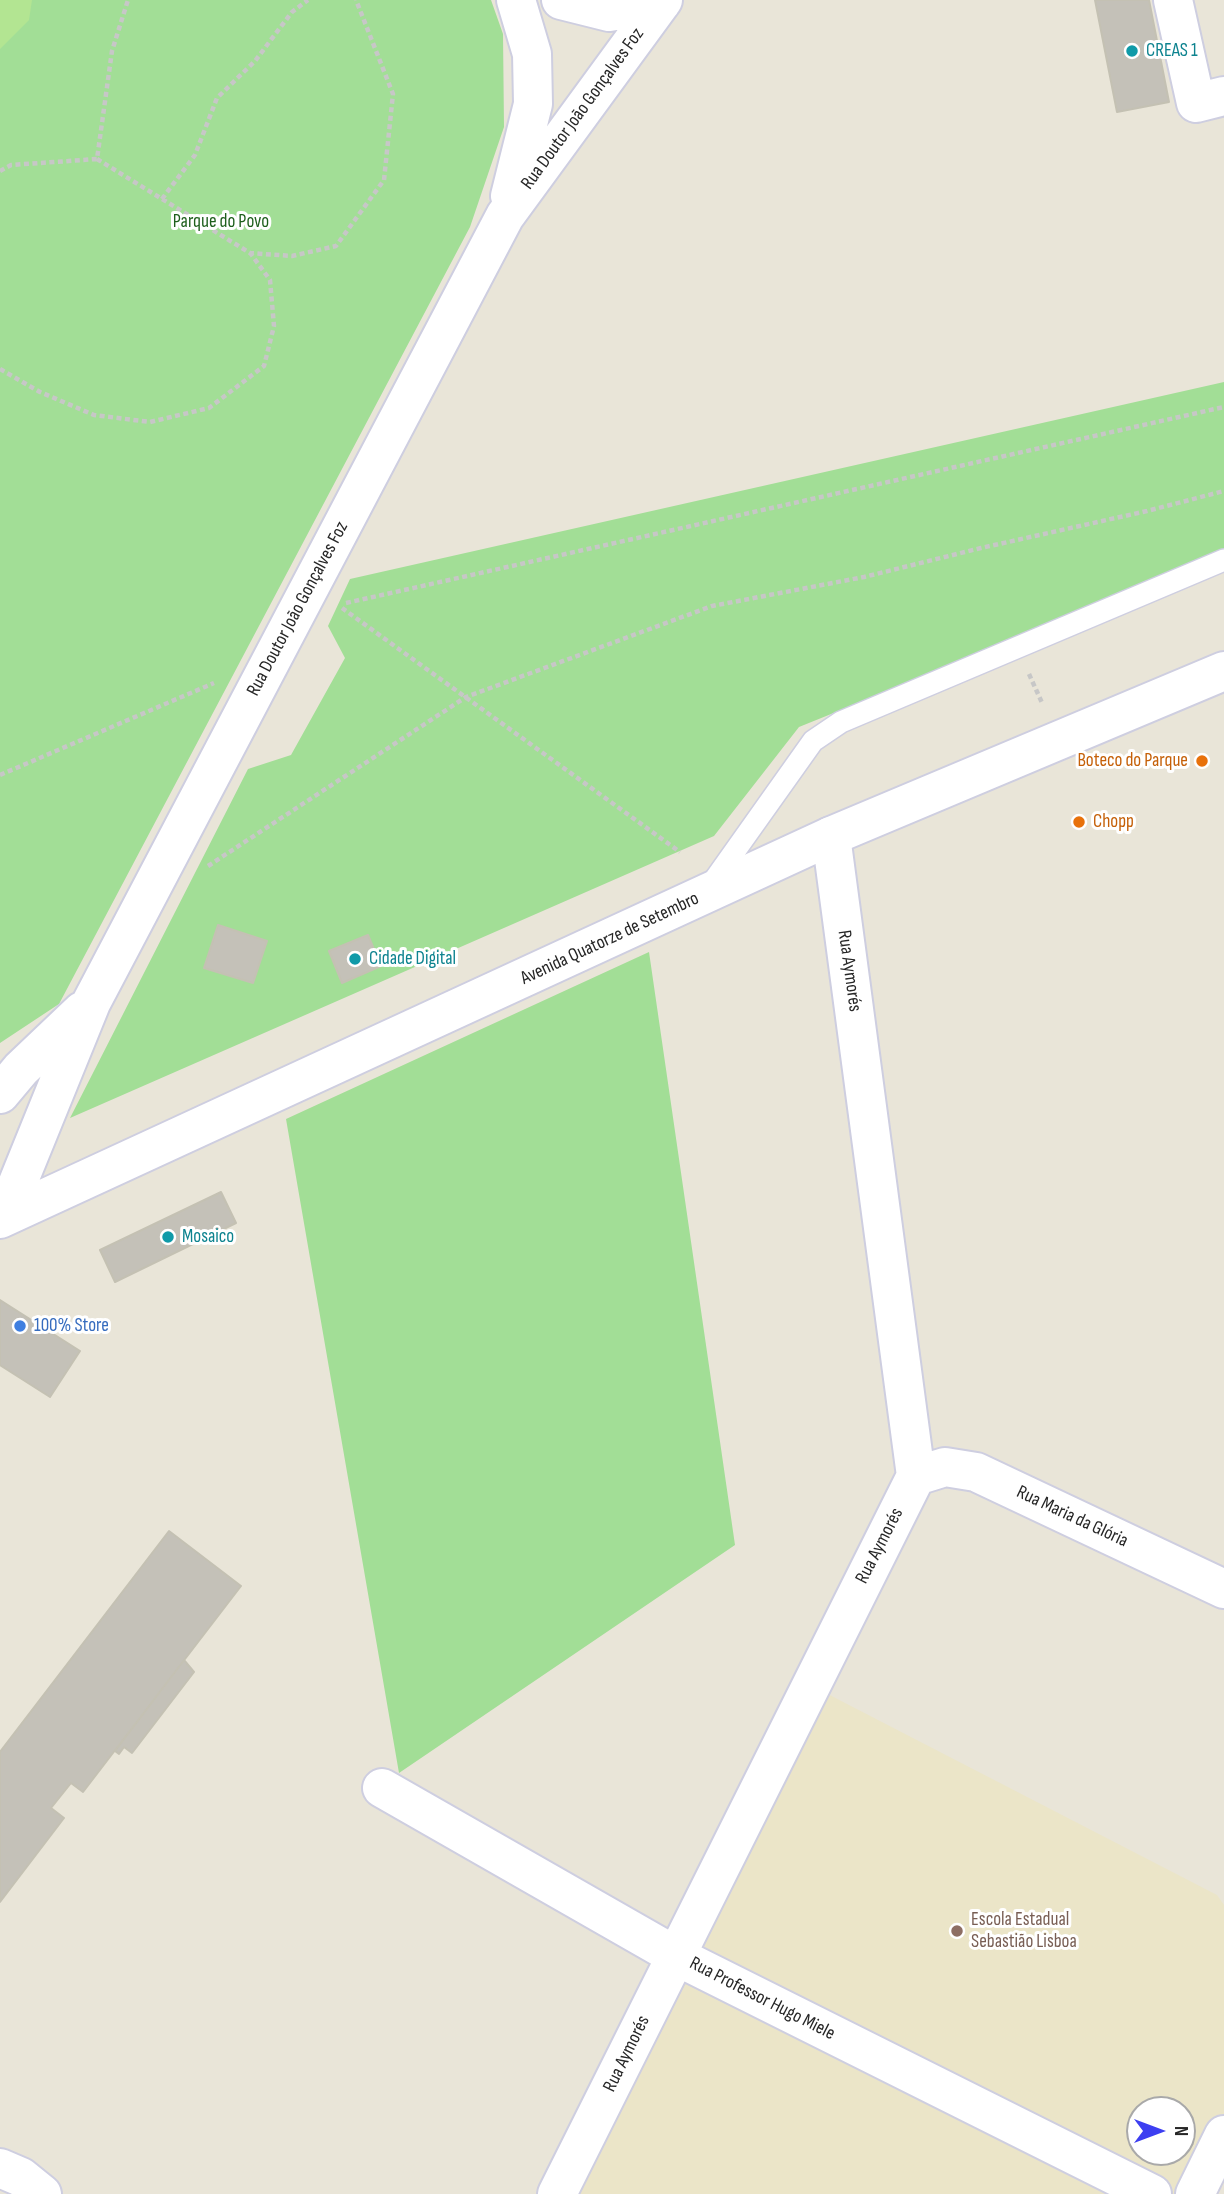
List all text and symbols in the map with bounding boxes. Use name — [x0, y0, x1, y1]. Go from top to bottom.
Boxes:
street label: Rua Doutor João Gonçalves Foz — [517, 24, 649, 194]
place label: CREAS 1 — [1146, 40, 1198, 62]
marker: CREAS 1 — [1124, 43, 1140, 59]
park label: Parque do Povo — [173, 211, 269, 233]
street label: Rua Doutor João Gonçalves Foz — [242, 518, 354, 700]
place label: Boteco do Parque — [1077, 750, 1188, 772]
marker: Boteco do Parque — [1194, 753, 1210, 769]
place label: Chopp — [1093, 811, 1134, 833]
marker: Chopp — [1071, 814, 1087, 830]
street label: Avenida Quatorze de Setembro — [517, 888, 703, 990]
street label: Rua Aymorés — [832, 929, 866, 1013]
place label: Cidade Digital — [369, 948, 456, 970]
marker: Cidade Digital — [347, 951, 363, 967]
place label: Mosaico — [182, 1226, 234, 1248]
marker: Mosaico — [160, 1229, 176, 1245]
place label: 100% Store — [34, 1315, 109, 1337]
marker: 100% Store — [12, 1318, 28, 1334]
street label: Rua Maria da Glória — [1013, 1481, 1131, 1553]
street label: Rua Aymorés — [851, 1504, 909, 1588]
place label: Escola Estadual Sebastião Lisboa — [971, 1909, 1077, 1953]
marker: Escola Estadual Sebastião Lisboa — [949, 1923, 965, 1939]
street label: Rua Professor Hugo Miele — [685, 1952, 839, 2046]
street label: Rua Aymorés — [599, 2012, 655, 2096]
north arrow — [1126, 2096, 1196, 2166]
text: N — [1169, 2126, 1192, 2136]

